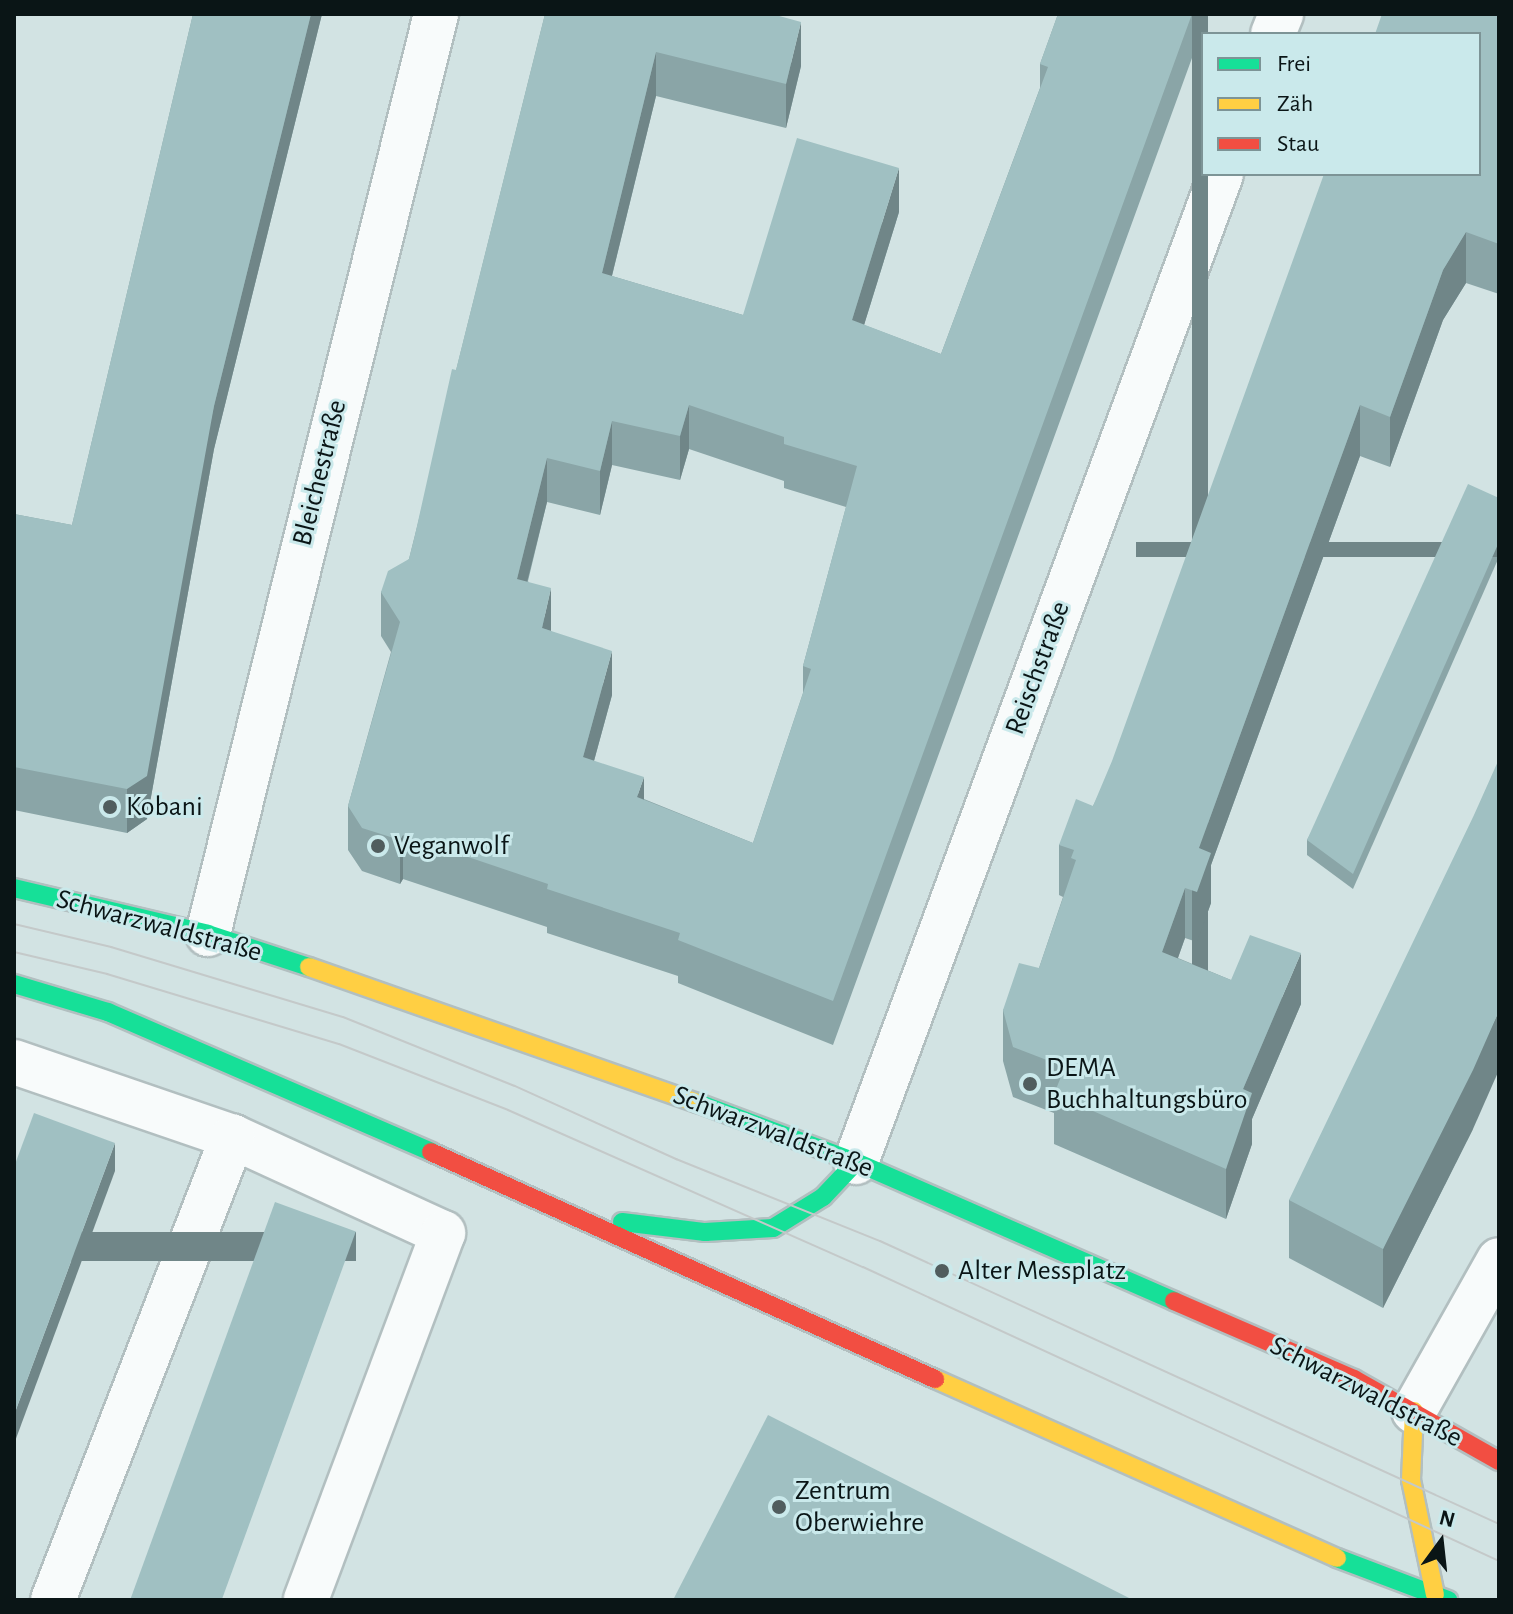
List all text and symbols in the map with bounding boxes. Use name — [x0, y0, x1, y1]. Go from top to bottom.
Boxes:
legend — [1201, 32, 1481, 176]
text: Frei — [1277, 52, 1311, 76]
text: Zäh — [1277, 92, 1313, 116]
text: Stau — [1277, 132, 1319, 156]
street label: Bleichestraße — [286, 397, 354, 549]
street label: Reischstraße — [998, 597, 1078, 739]
place label: Kobani — [126, 790, 203, 824]
marker: Kobani — [101, 798, 119, 816]
place label: Veganwolf — [394, 829, 509, 863]
marker: Veganwolf — [369, 837, 387, 855]
street label: Schwarzwaldstraße — [53, 882, 265, 970]
place label: DEMA Buchhaltungsbüro — [1046, 1051, 1248, 1117]
marker: DEMA Buchhaltungsbüro — [1021, 1075, 1039, 1093]
street label: Schwarzwaldstraße — [668, 1078, 878, 1186]
place label: Alter Messplatz — [958, 1254, 1126, 1288]
marker: Alter Messplatz — [933, 1262, 951, 1280]
street label: Schwarzwaldstraße — [1264, 1329, 1468, 1455]
place label: Zentrum Oberwiehre — [795, 1474, 924, 1540]
marker: Zentrum Oberwiehre — [770, 1498, 788, 1516]
north arrow — [1401, 1502, 1481, 1582]
text: N — [1437, 1506, 1457, 1531]

